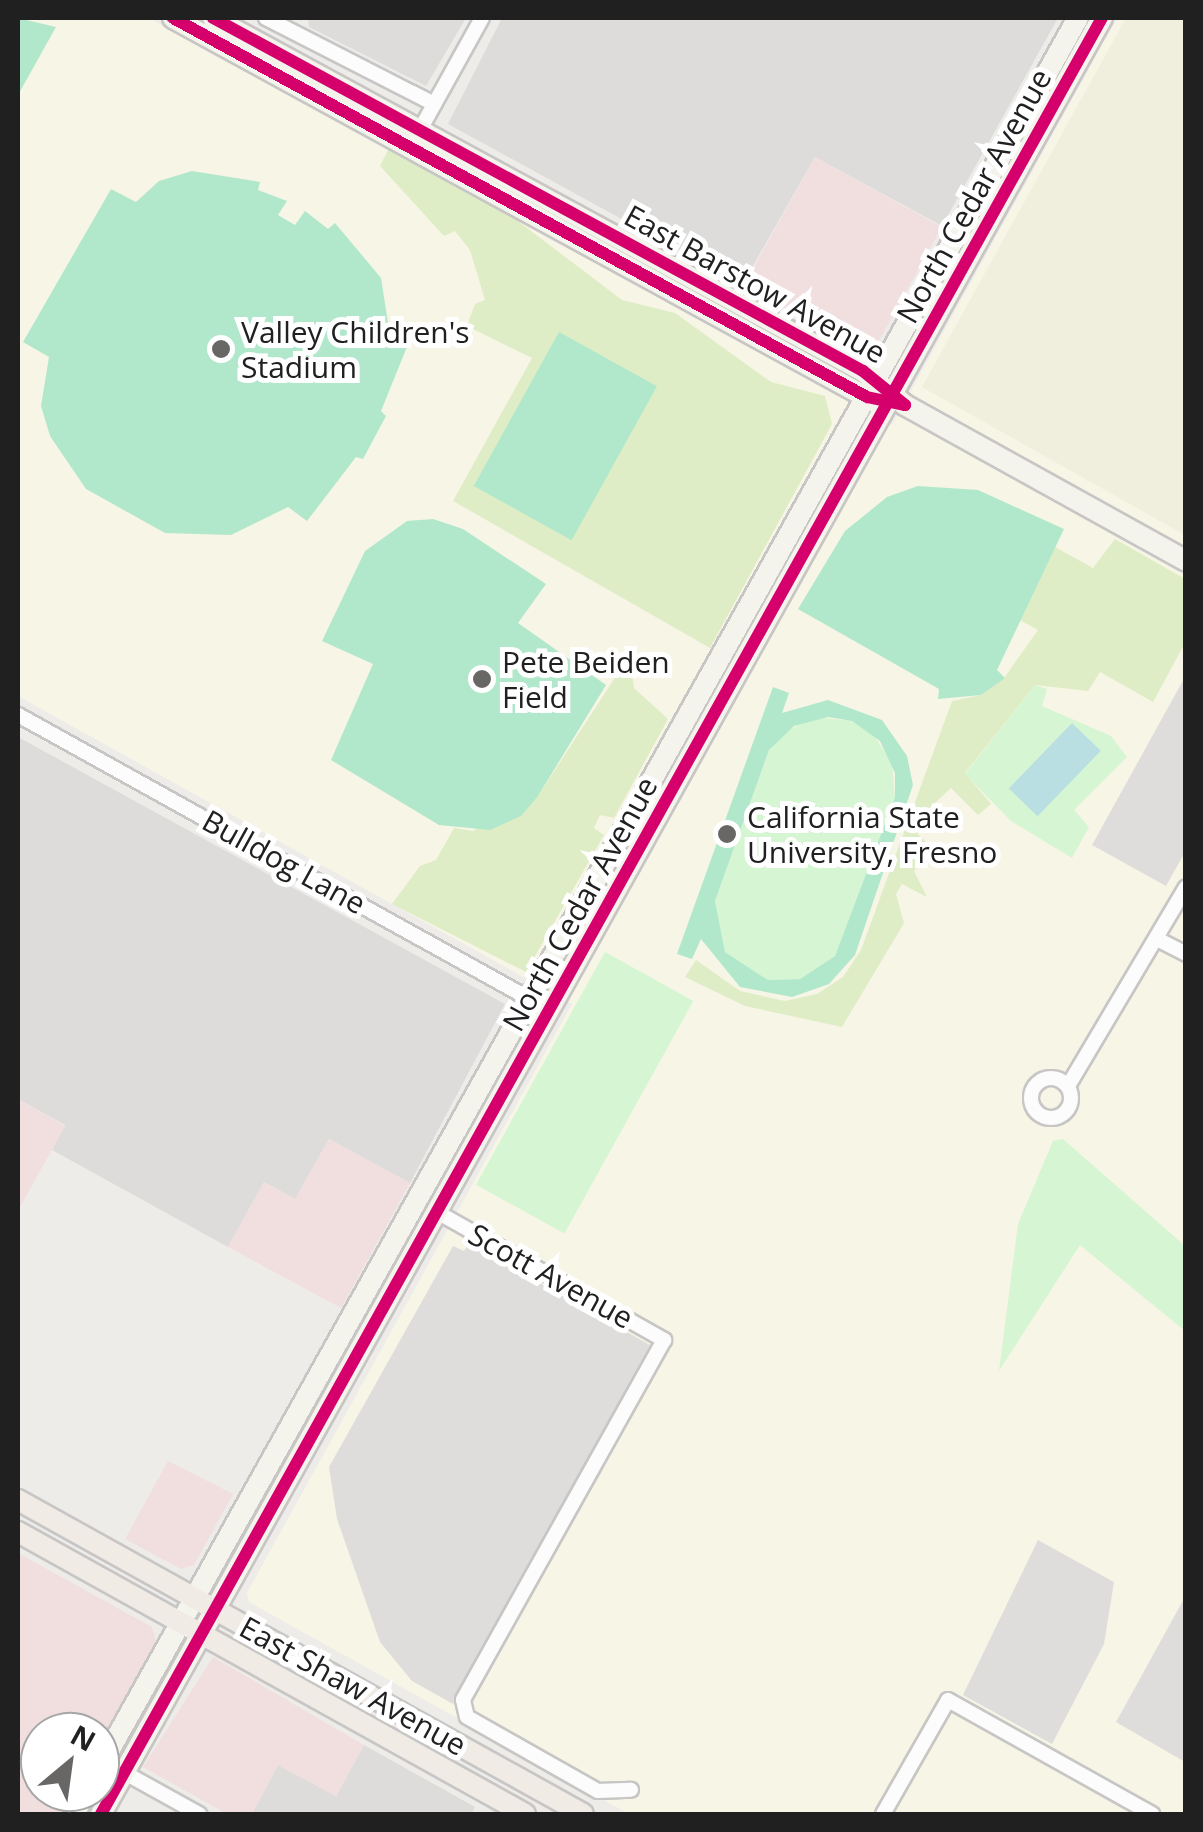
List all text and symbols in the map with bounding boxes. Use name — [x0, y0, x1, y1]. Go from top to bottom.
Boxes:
street label: North Cedar Avenue — [889, 63, 1059, 329]
street label: East Barstow Avenue — [618, 197, 892, 371]
place label: Valley Children's Stadium — [241, 314, 470, 384]
marker: Valley Children's Stadium — [210, 338, 232, 360]
place label: Pete Beiden Field — [502, 644, 670, 714]
marker: Pete Beiden Field — [471, 668, 493, 690]
street label: North Cedar Avenue — [495, 771, 665, 1037]
place label: California State University, Fresno — [747, 799, 997, 870]
street label: Bulldog Lane — [196, 802, 372, 922]
marker: California State University, Fresno — [716, 823, 738, 845]
street label: Scott Avenue — [462, 1216, 640, 1336]
street label: East Shaw Avenue — [234, 1609, 472, 1763]
north arrow — [20, 1712, 120, 1812]
text: N — [64, 1715, 103, 1760]

